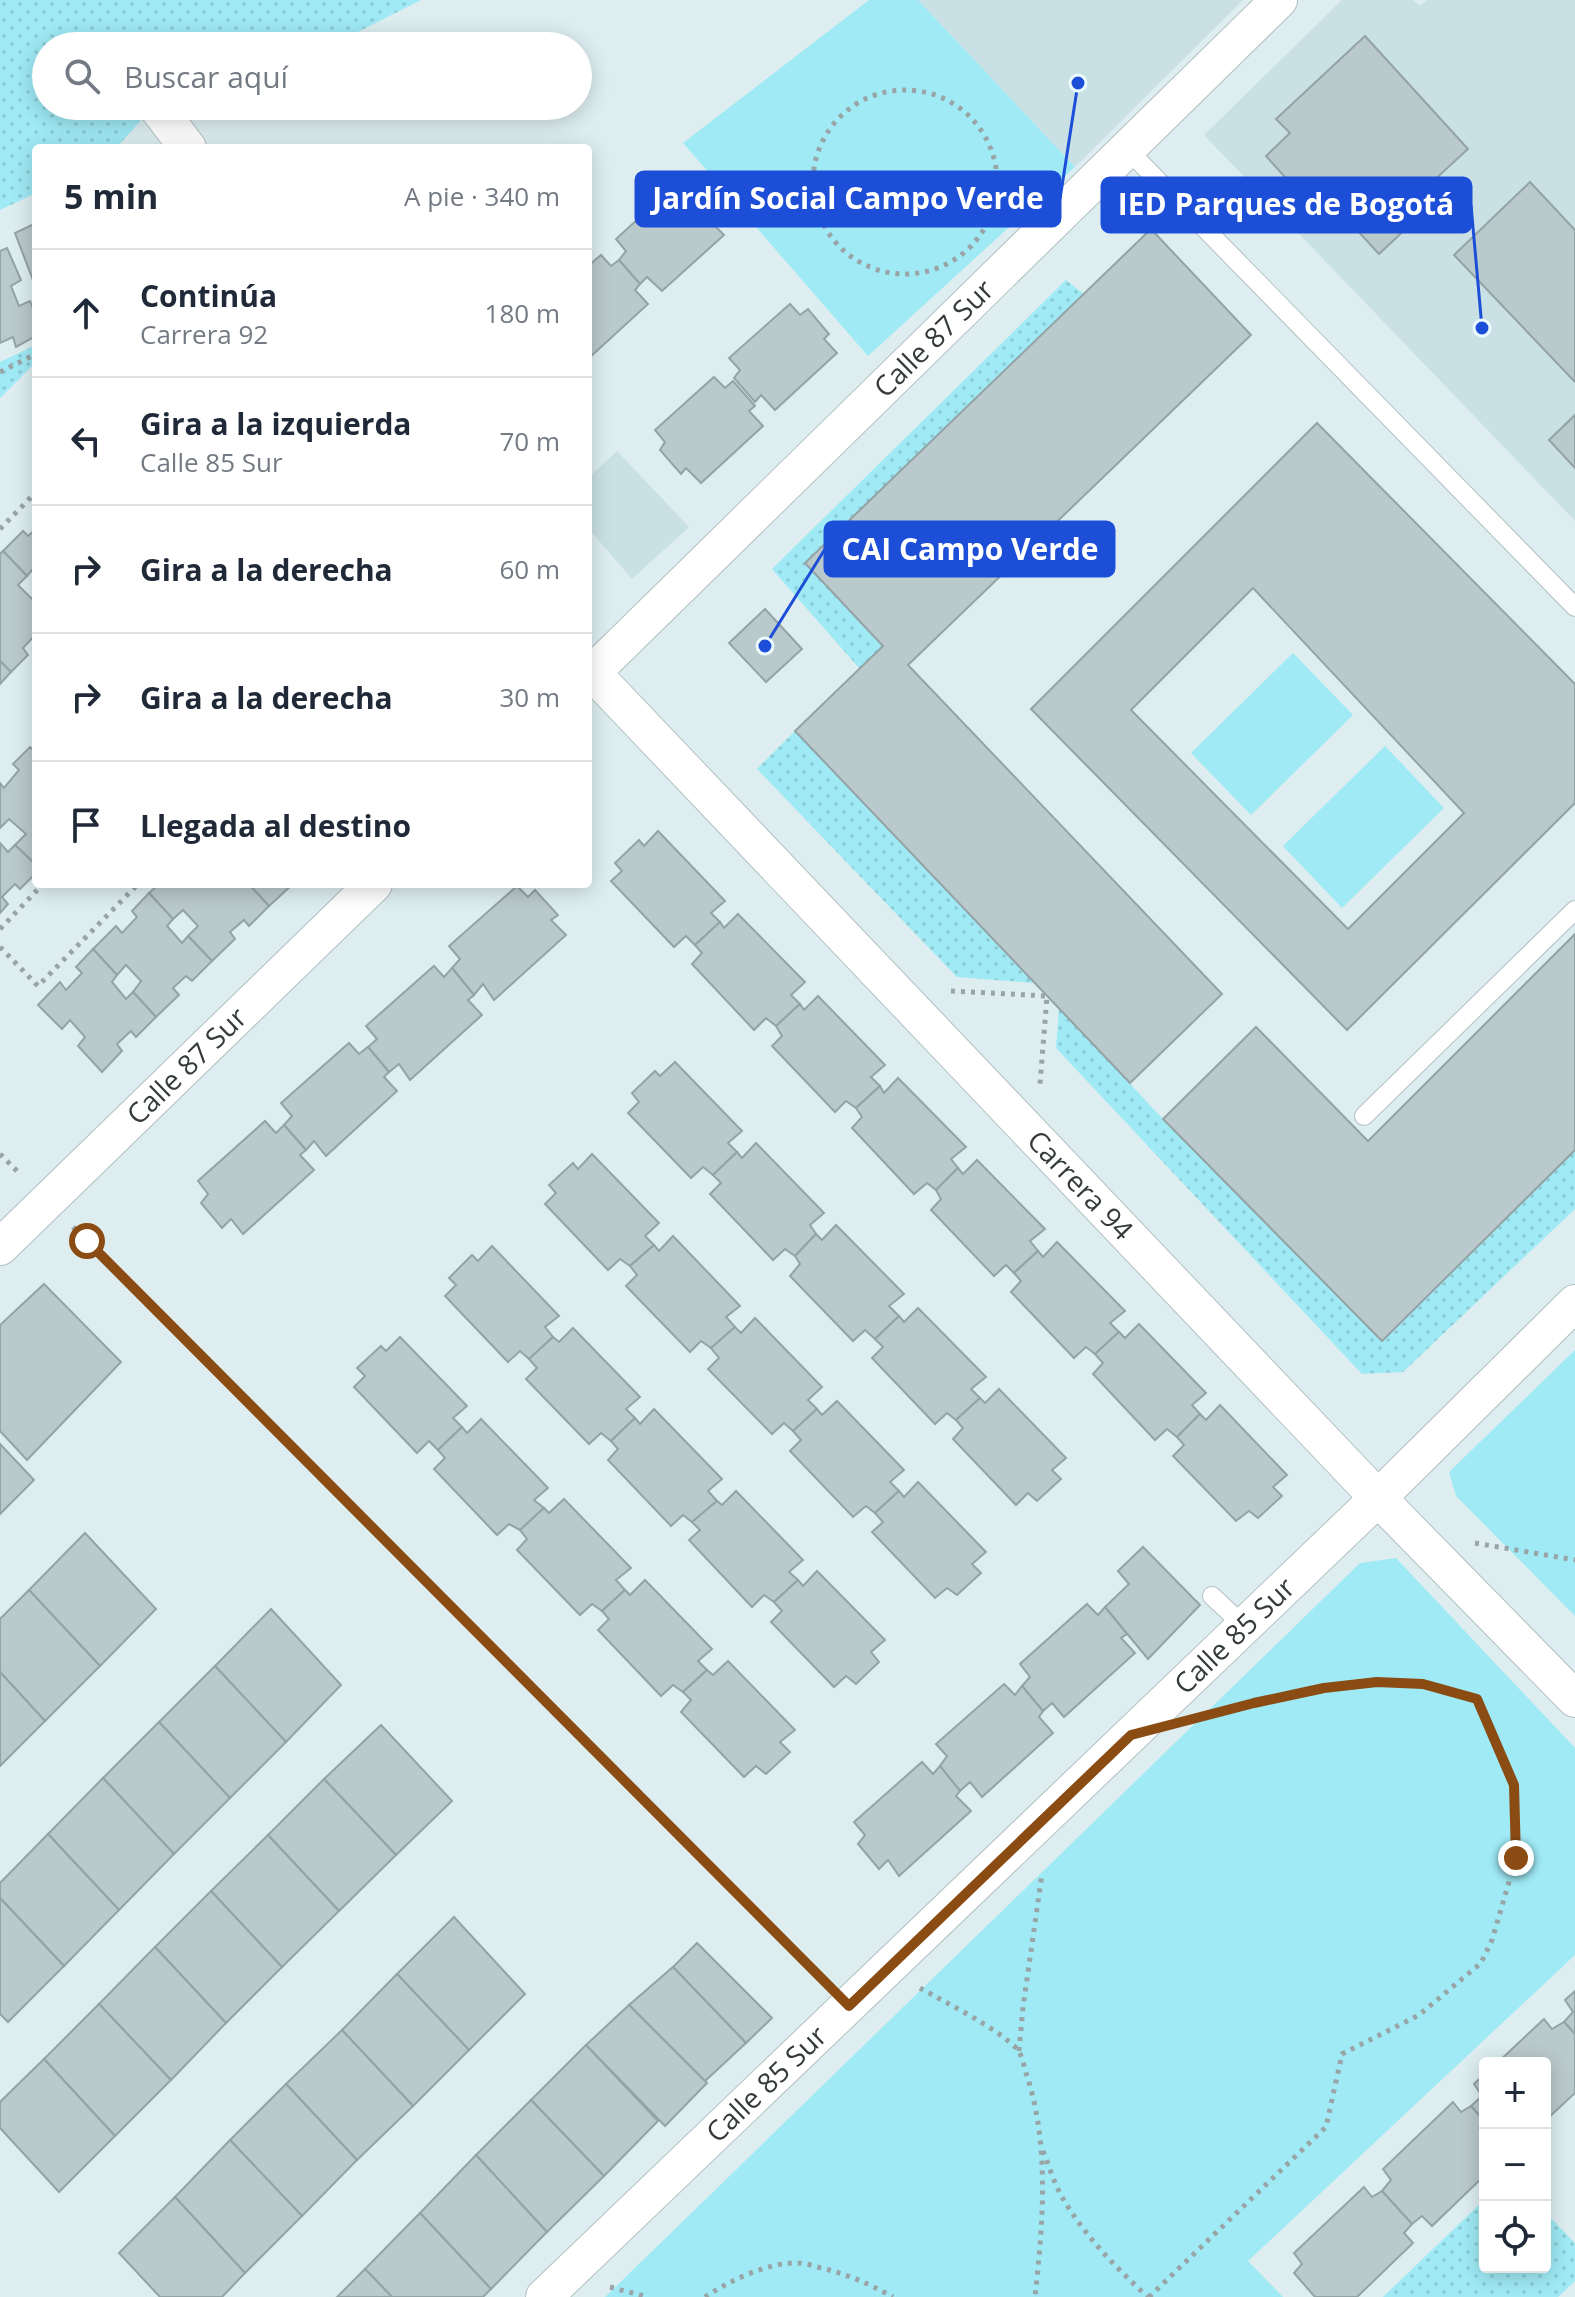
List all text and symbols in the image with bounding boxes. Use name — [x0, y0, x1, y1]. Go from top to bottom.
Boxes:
search box — [32, 32, 592, 120]
icon: search — [60, 54, 104, 98]
text: Buscar aquí — [124, 56, 288, 97]
callout: Jardín Social Campo Verde — [636, 172, 1060, 226]
text: 5 min — [64, 173, 158, 219]
text: Jardín Social Campo Verde — [649, 177, 1044, 218]
text: A pie · 340 m — [404, 178, 560, 214]
callout: IED Parques de Bogotá — [1102, 178, 1471, 232]
text: IED Parques de Bogotá — [1118, 183, 1454, 224]
street label: Calle 87 Sur — [865, 270, 1002, 405]
text: Continúa — [140, 275, 277, 316]
icon: ahead — [64, 291, 108, 335]
text: 180 m — [485, 295, 560, 331]
text: Carrera 92 — [140, 316, 268, 352]
text: Gira a la izquierda — [140, 403, 412, 444]
icon: left — [64, 419, 108, 463]
text: 70 m — [499, 423, 560, 459]
text: Calle 85 Sur — [140, 444, 283, 480]
callout: CAI Campo Verde — [825, 522, 1114, 576]
text: CAI Campo Verde — [841, 528, 1099, 569]
icon: right — [64, 547, 108, 591]
text: Gira a la derecha — [140, 549, 393, 590]
text: 60 m — [499, 551, 560, 587]
icon: right — [64, 675, 108, 719]
text: Gira a la derecha — [140, 677, 393, 718]
text: 30 m — [499, 679, 560, 715]
icon: arrive — [64, 803, 108, 847]
text: Llegada al destino — [140, 805, 411, 846]
street label: Calle 87 Sur — [118, 998, 255, 1132]
street label: Carrera 94 — [1020, 1121, 1142, 1248]
route start — [69, 1223, 105, 1259]
street label: Calle 85 Sur — [1165, 1568, 1303, 1702]
route end — [1498, 1840, 1534, 1876]
street label: Calle 85 Sur — [697, 2016, 835, 2150]
map controls — [1479, 2057, 1551, 2273]
button: + — [1479, 2057, 1551, 2129]
button: − — [1479, 2129, 1551, 2201]
button: locate — [1479, 2201, 1551, 2273]

